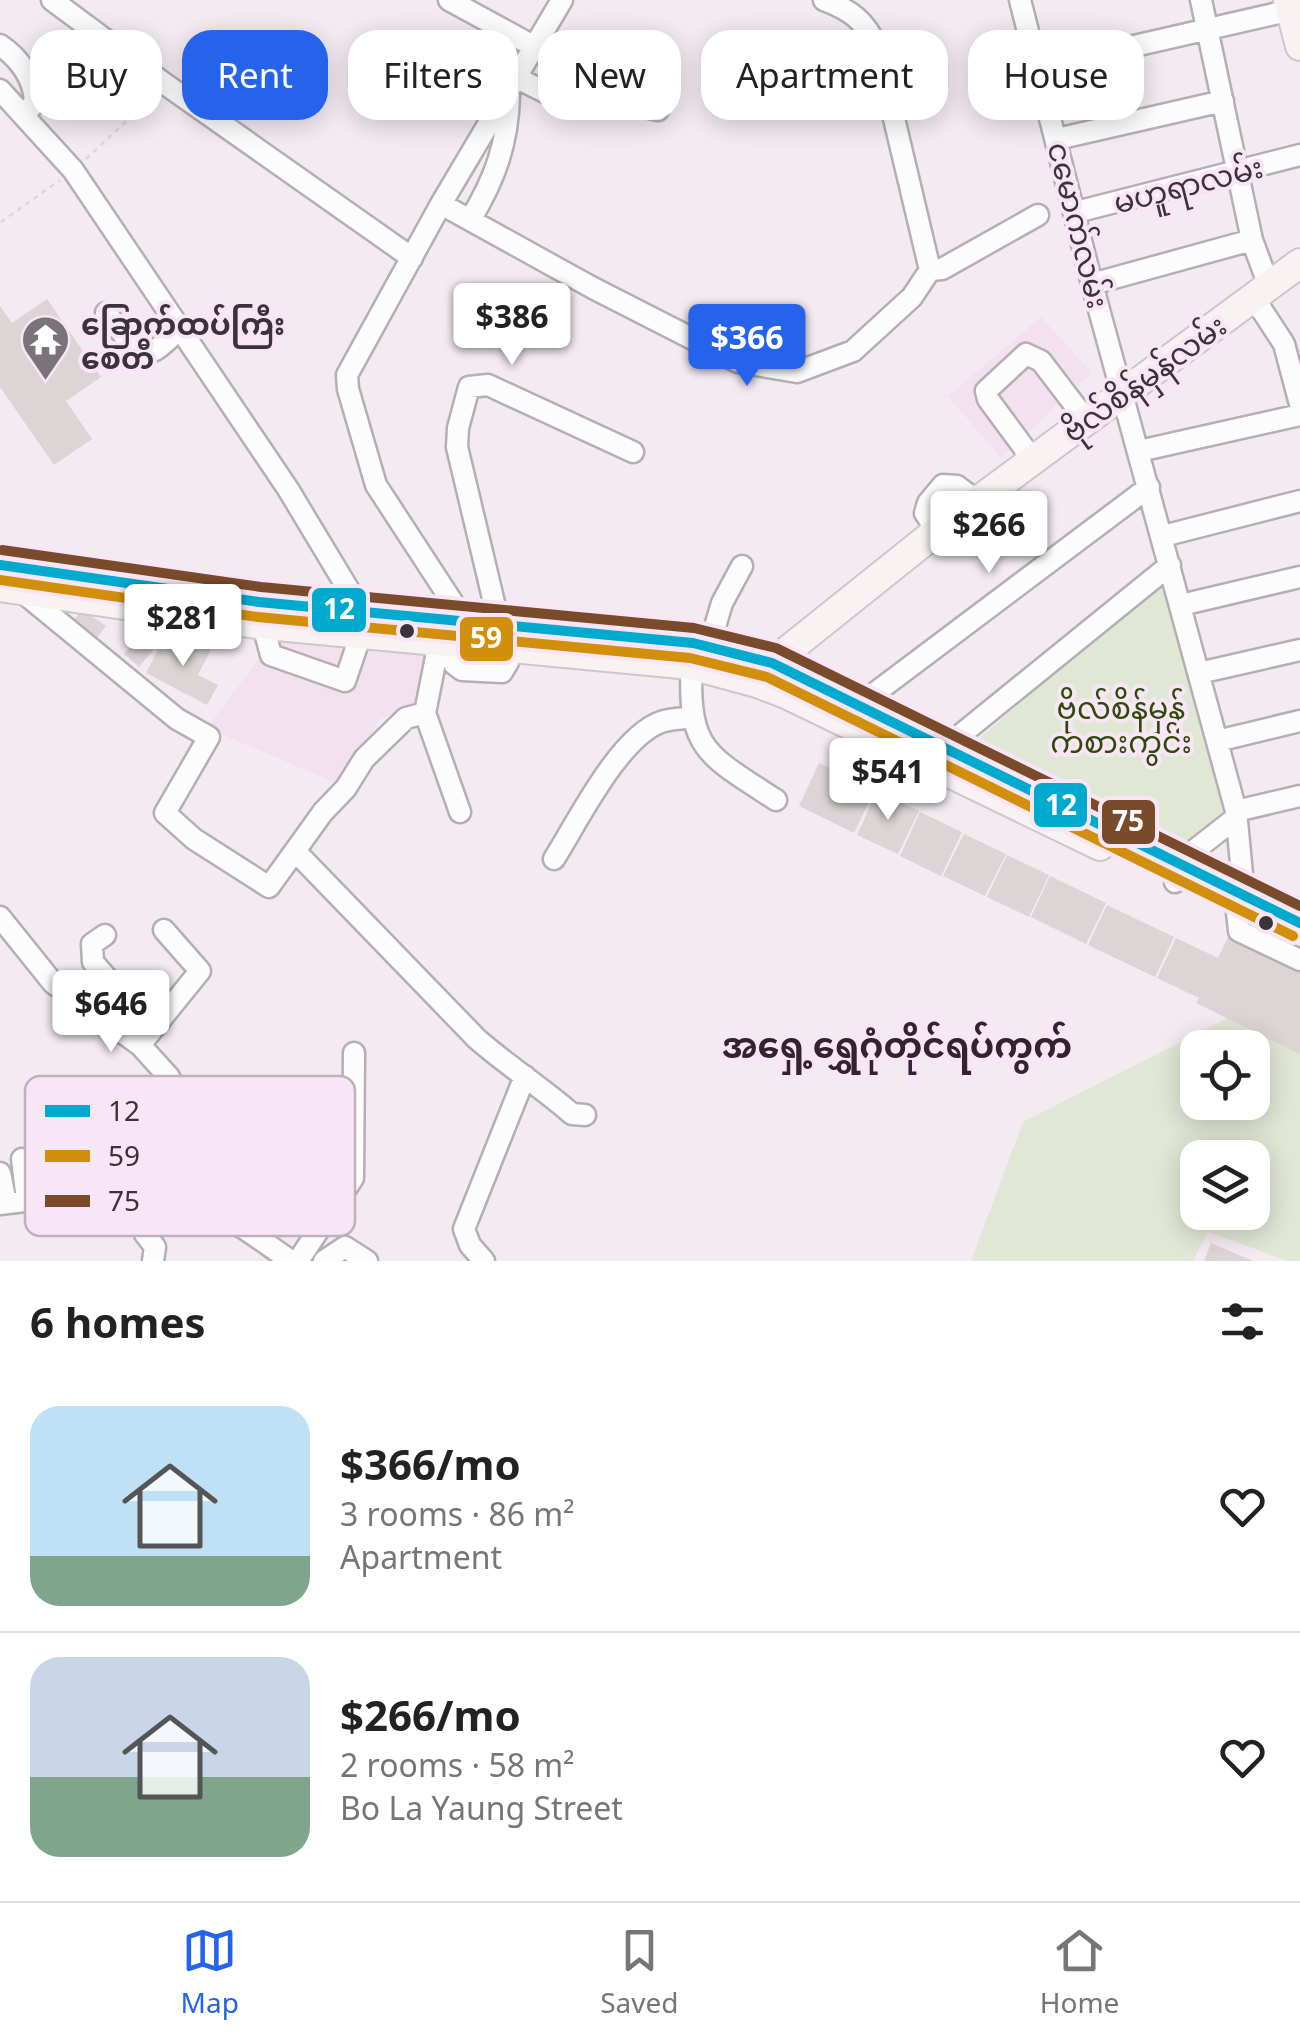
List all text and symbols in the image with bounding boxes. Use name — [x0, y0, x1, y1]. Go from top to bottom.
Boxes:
chip: Buy — [30, 30, 162, 120]
chip: Rent — [182, 30, 328, 120]
chip: Filters — [348, 30, 518, 120]
chip: New — [538, 30, 681, 120]
chip: Apartment — [701, 30, 948, 120]
chip: House — [968, 30, 1144, 120]
street label: ငမောက်လမ်း — [1039, 137, 1119, 313]
street label: မဟူရာလမ်း — [1109, 146, 1269, 228]
pin: $386 — [453, 283, 571, 368]
text: $386 — [475, 294, 549, 337]
place label: ခြောက်ထပ်ကြီး စေတီ — [81, 303, 285, 378]
pin: $366 — [688, 304, 806, 389]
street label: ဗိုလ်စိန်မှန်လမ်း — [1054, 305, 1238, 456]
temple icon: ခြောက်ထပ်ကြီး စေတီ — [20, 314, 72, 382]
text: $366 — [710, 315, 784, 358]
pin: $266 — [930, 491, 1048, 576]
text: $266 — [952, 502, 1026, 545]
pin: $281 — [124, 584, 242, 669]
line badge: 12 — [310, 586, 368, 634]
text: 12 — [323, 589, 355, 627]
text: $281 — [146, 595, 220, 638]
line badge: 59 — [458, 615, 515, 663]
text: 59 — [470, 618, 502, 656]
unlabelled marker — [397, 621, 417, 641]
park label: ဗိုလ်စိန်မှန် ကစားကွင်း — [1050, 687, 1192, 766]
pin: $541 — [829, 738, 947, 823]
text: $541 — [851, 749, 925, 792]
line badge: 12 — [1032, 781, 1089, 829]
text: 12 — [1045, 785, 1077, 823]
line badge: 75 — [1100, 798, 1157, 846]
text: 75 — [1112, 801, 1144, 839]
unlabelled marker — [1256, 913, 1276, 933]
pin: $646 — [52, 970, 170, 1055]
text: $646 — [74, 981, 148, 1024]
district label: အရှေ့ရွှေဂုံတိုင်ရပ်ကွက် — [722, 1021, 1072, 1075]
map controls — [1180, 1030, 1270, 1230]
button: locate — [1180, 1030, 1270, 1120]
legend — [25, 1076, 355, 1236]
text: 12 — [108, 1091, 140, 1129]
text: 59 — [108, 1136, 140, 1174]
button: layers — [1180, 1140, 1270, 1230]
text: 75 — [108, 1181, 140, 1219]
text: 6 homes — [30, 1293, 206, 1350]
icon: filters — [1215, 1294, 1270, 1349]
text: $366/mo — [340, 1435, 521, 1492]
icon: home — [110, 1446, 230, 1566]
icon: heart — [1215, 1479, 1270, 1534]
text: 3 rooms · 86 m² — [340, 1492, 574, 1535]
text: Apartment — [340, 1535, 502, 1578]
text: $266/mo — [340, 1686, 521, 1743]
icon: home — [110, 1697, 230, 1817]
icon: heart — [1215, 1730, 1270, 1785]
text: 2 rooms · 58 m² — [340, 1743, 574, 1786]
text: Bo La Yaung Street — [340, 1786, 623, 1829]
tab: Map — [181, 1923, 239, 2021]
tab: Saved — [600, 1923, 678, 2021]
tab: Home — [1040, 1923, 1119, 2021]

